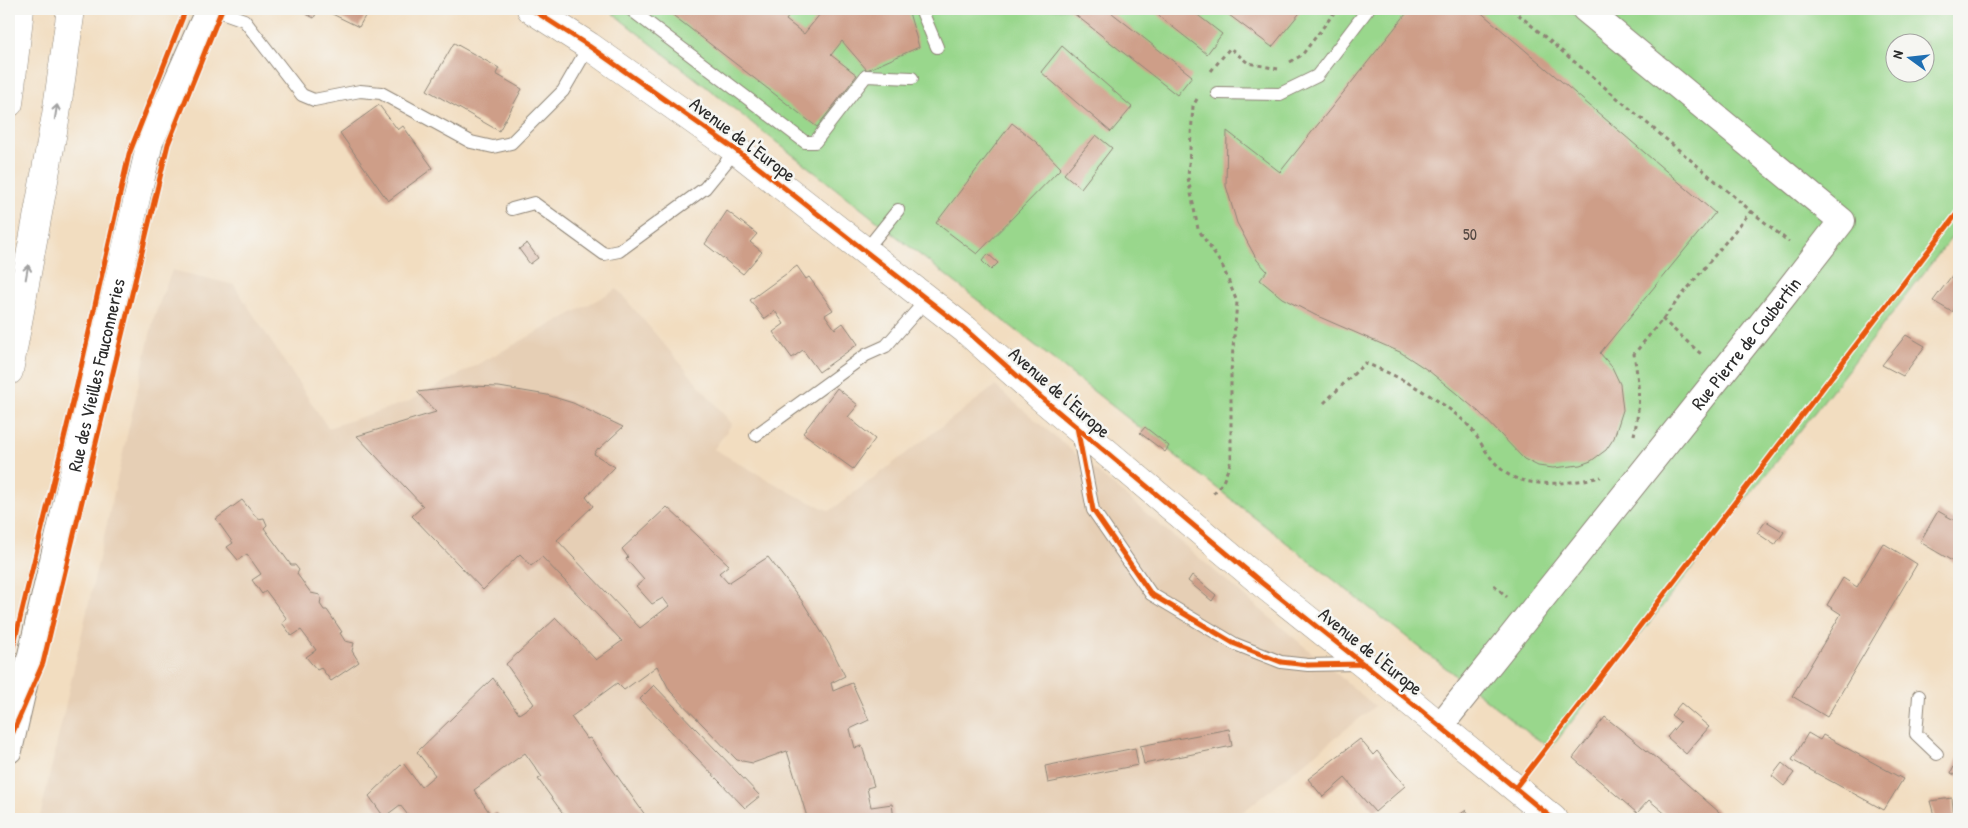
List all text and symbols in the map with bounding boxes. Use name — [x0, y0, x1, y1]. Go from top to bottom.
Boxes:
north arrow — [1886, 32, 1936, 82]
text: N — [1887, 48, 1907, 61]
street label: Avenue de l'Europe — [685, 90, 802, 188]
one-way arrow — [51, 104, 61, 120]
house number: 50 — [1463, 223, 1477, 245]
one-way arrow — [23, 264, 33, 280]
street label: Rue Pierre de Coubertin — [1685, 271, 1807, 415]
street label: Rue des Vieilles Fauconneries — [61, 276, 131, 474]
street label: Avenue de l'Europe — [1004, 341, 1117, 444]
street label: Avenue de l'Europe — [1314, 601, 1429, 701]

